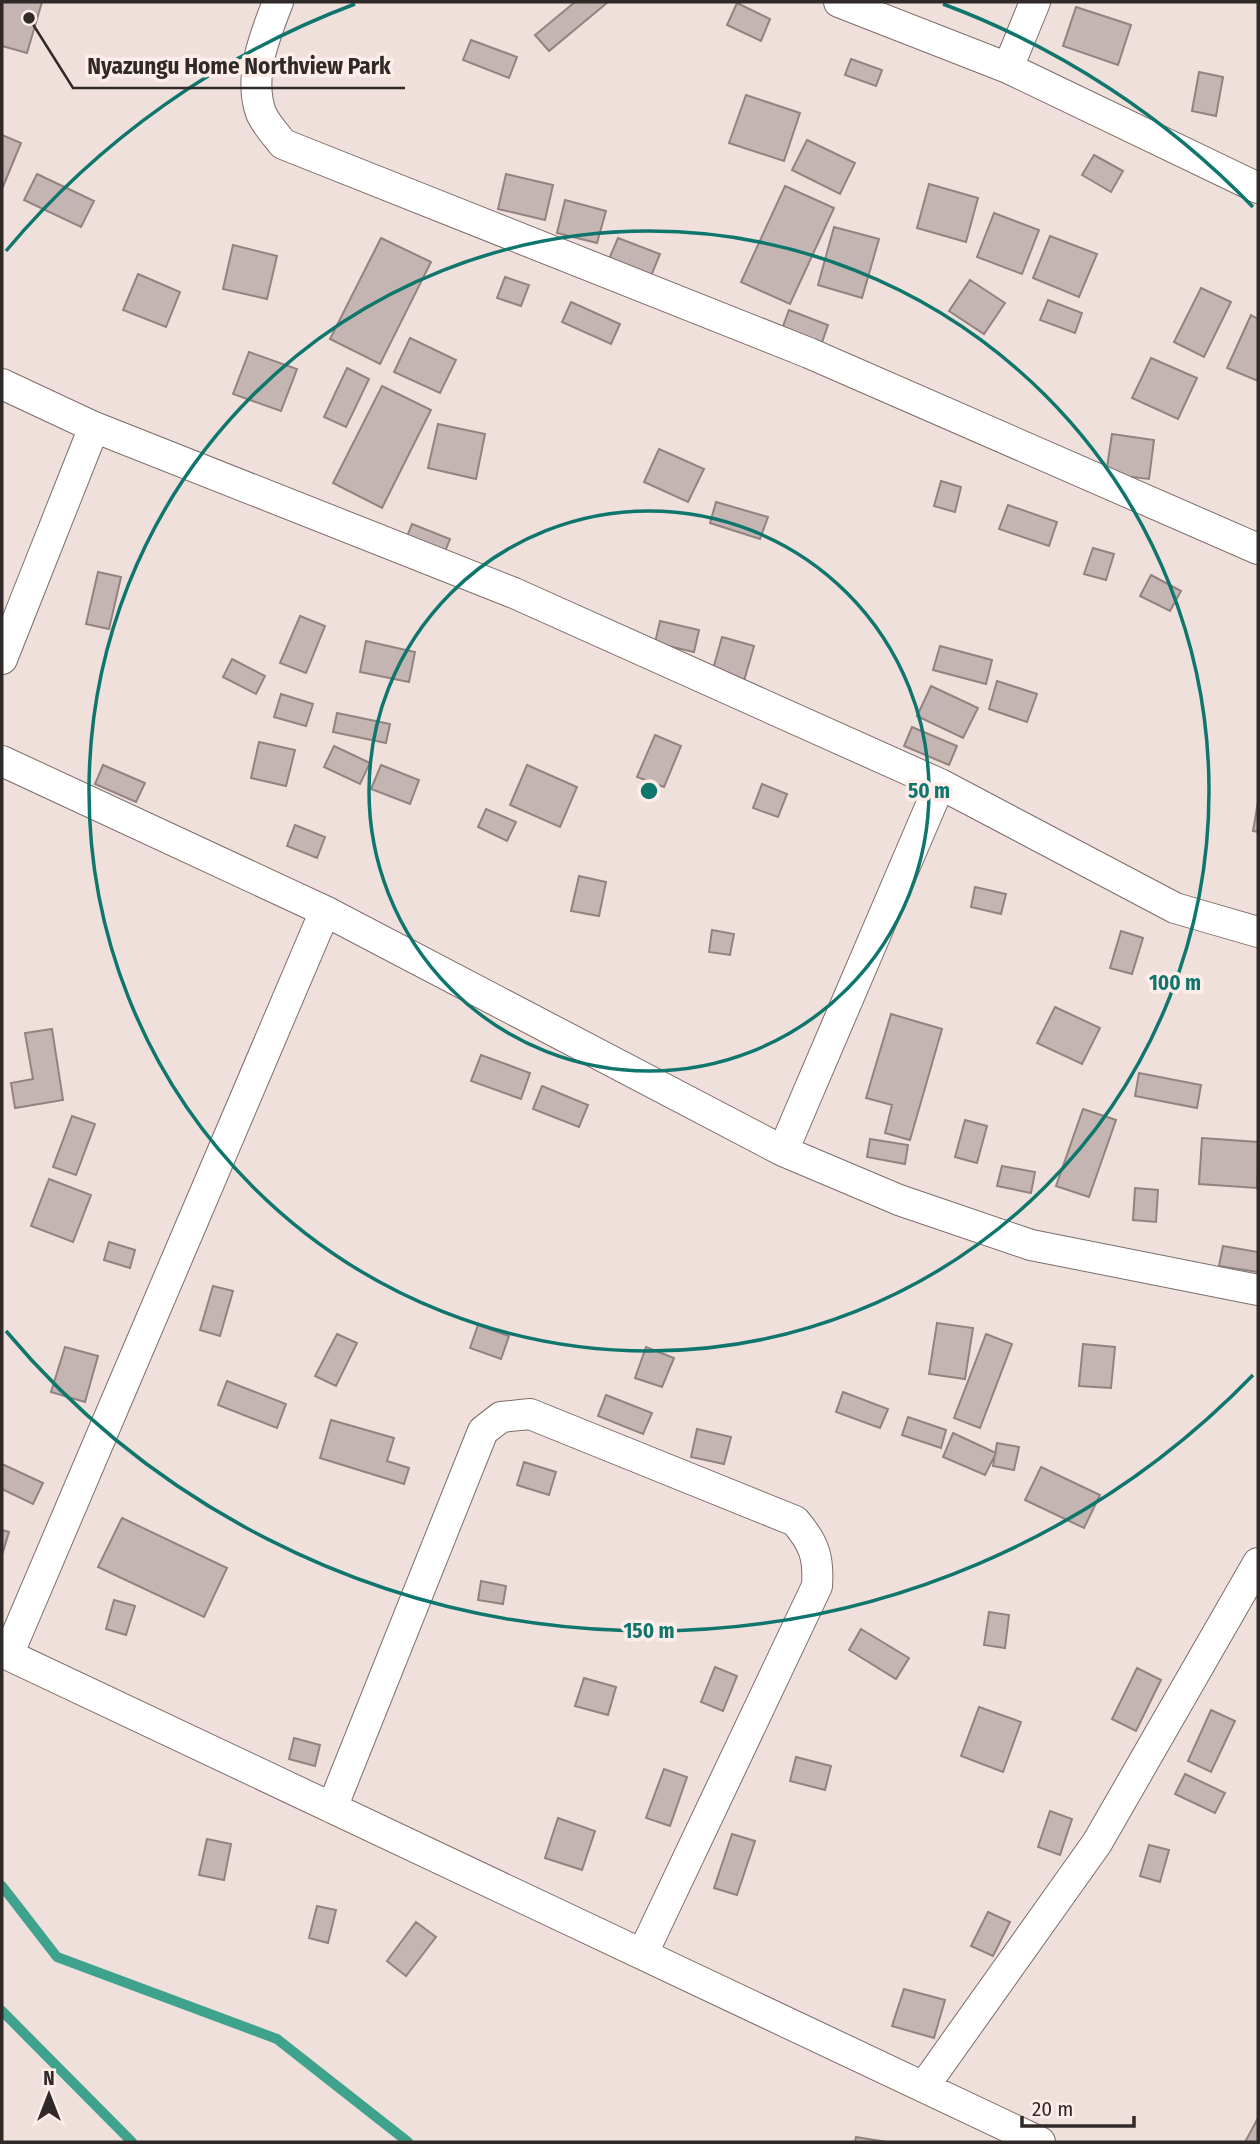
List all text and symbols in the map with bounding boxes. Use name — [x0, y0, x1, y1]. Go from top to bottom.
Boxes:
callout: Nyazungu Home Northview Park — [73, 44, 405, 88]
text: Nyazungu Home Northview Park — [87, 52, 391, 80]
text: 50 m — [908, 778, 950, 804]
centre of rings — [637, 779, 661, 803]
text: 100 m — [1149, 970, 1201, 996]
text: 150 m — [623, 1618, 675, 1644]
north arrow — [14, 2060, 84, 2130]
text: N — [43, 2067, 55, 2090]
scale bar — [1022, 2084, 1134, 2128]
text: 20 m — [1032, 2096, 1073, 2122]

